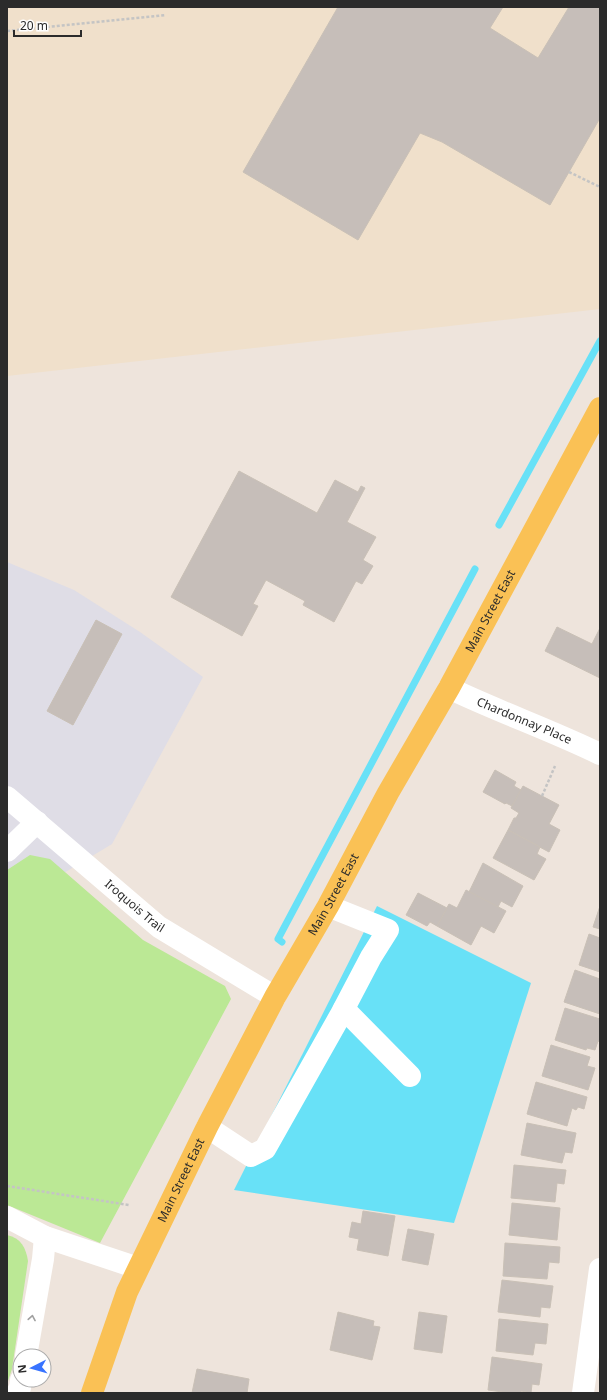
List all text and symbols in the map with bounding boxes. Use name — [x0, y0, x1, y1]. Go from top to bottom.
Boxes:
scale bar — [14, 12, 81, 38]
text: 20 m — [20, 17, 48, 34]
street label: Main Street East — [461, 566, 520, 655]
street label: Chardonnay Place — [474, 693, 575, 748]
street label: Main Street East — [304, 850, 363, 939]
street label: Iroquois Trail — [101, 875, 168, 936]
street label: Main Street East — [153, 1135, 209, 1225]
one-way arrow — [28, 1315, 36, 1321]
north arrow — [12, 1348, 52, 1388]
text: N — [14, 1364, 29, 1374]

